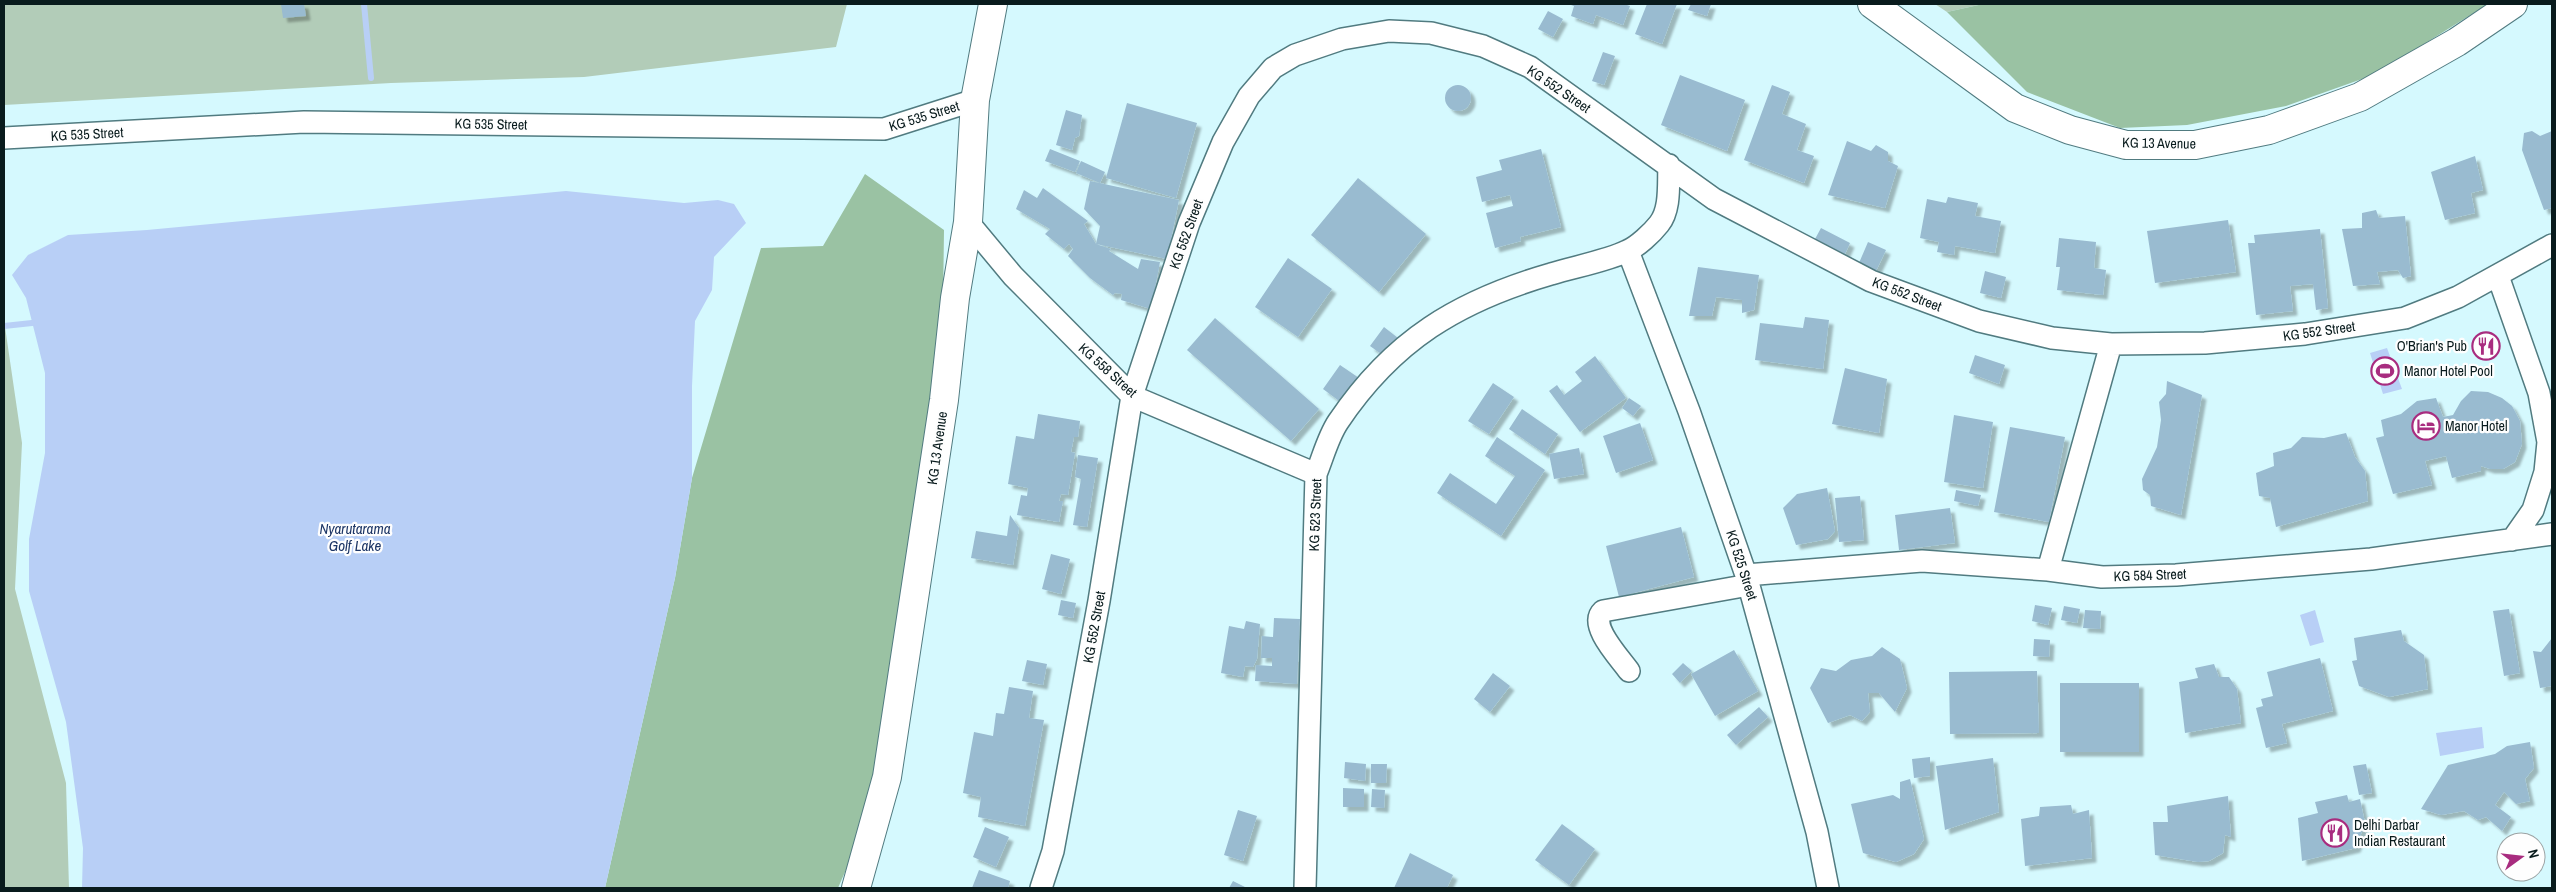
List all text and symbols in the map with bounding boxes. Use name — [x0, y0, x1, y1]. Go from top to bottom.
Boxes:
street label: KG 552 Street — [1524, 61, 1594, 117]
street label: KG 535 Street — [887, 97, 961, 135]
street label: KG 535 Street — [454, 114, 528, 134]
street label: KG 535 Street — [50, 123, 124, 145]
street label: KG 13 Avenue — [2122, 133, 2196, 153]
street label: KG 552 Street — [1165, 197, 1207, 271]
street label: KG 552 Street — [1870, 273, 1944, 315]
street label: KG 552 Street — [2282, 317, 2356, 345]
restaurant icon: O'Brian's Pub — [2471, 331, 2501, 361]
place label: O'Brian's Pub — [2397, 337, 2467, 355]
street label: KG 558 Street — [1075, 339, 1141, 401]
sports icon: Manor Hotel Pool — [2370, 356, 2400, 386]
place label: Manor Hotel Pool — [2404, 362, 2493, 380]
street label: KG 13 Avenue — [923, 410, 951, 486]
hotel icon: Manor Hotel — [2411, 411, 2441, 441]
place label: Manor Hotel — [2445, 417, 2508, 435]
street label: KG 523 Street — [1305, 478, 1325, 552]
water label: Nyarutarama Golf Lake — [319, 518, 391, 556]
street label: KG 525 Street — [1722, 528, 1762, 602]
street label: KG 584 Street — [2113, 565, 2187, 585]
street label: KG 552 Street — [1079, 590, 1109, 664]
place label: Delhi Darbar Indian Restaurant — [2354, 816, 2445, 850]
restaurant icon: Delhi Darbar Indian Restaurant — [2320, 818, 2350, 848]
north arrow — [2496, 832, 2546, 882]
text: N — [2524, 847, 2543, 860]

